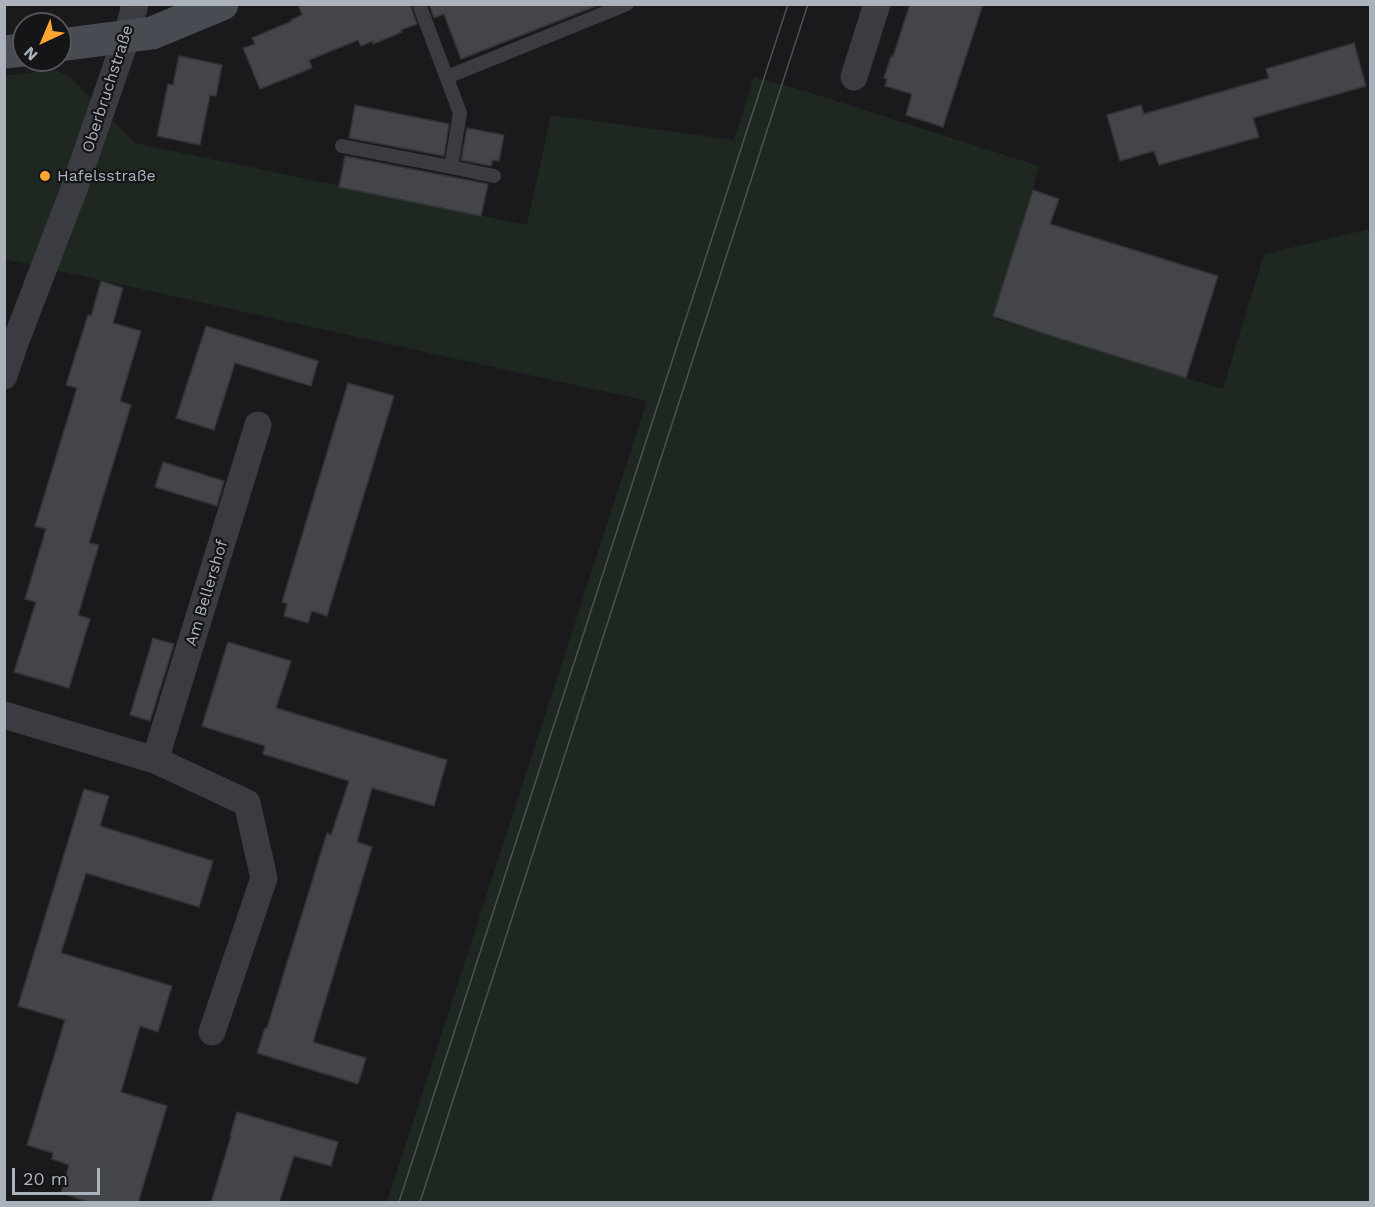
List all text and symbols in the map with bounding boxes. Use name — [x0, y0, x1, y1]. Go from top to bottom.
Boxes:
north arrow — [12, 12, 72, 72]
street label: Oberbruchstraße — [78, 23, 138, 155]
text: N — [20, 43, 41, 65]
place label: Hafelsstraße — [57, 166, 156, 186]
marker: Hafelsstraße — [38, 169, 52, 183]
street label: Am Bellershof — [182, 537, 232, 649]
scale bar — [15, 1156, 104, 1194]
text: 20 m — [23, 1168, 68, 1189]

